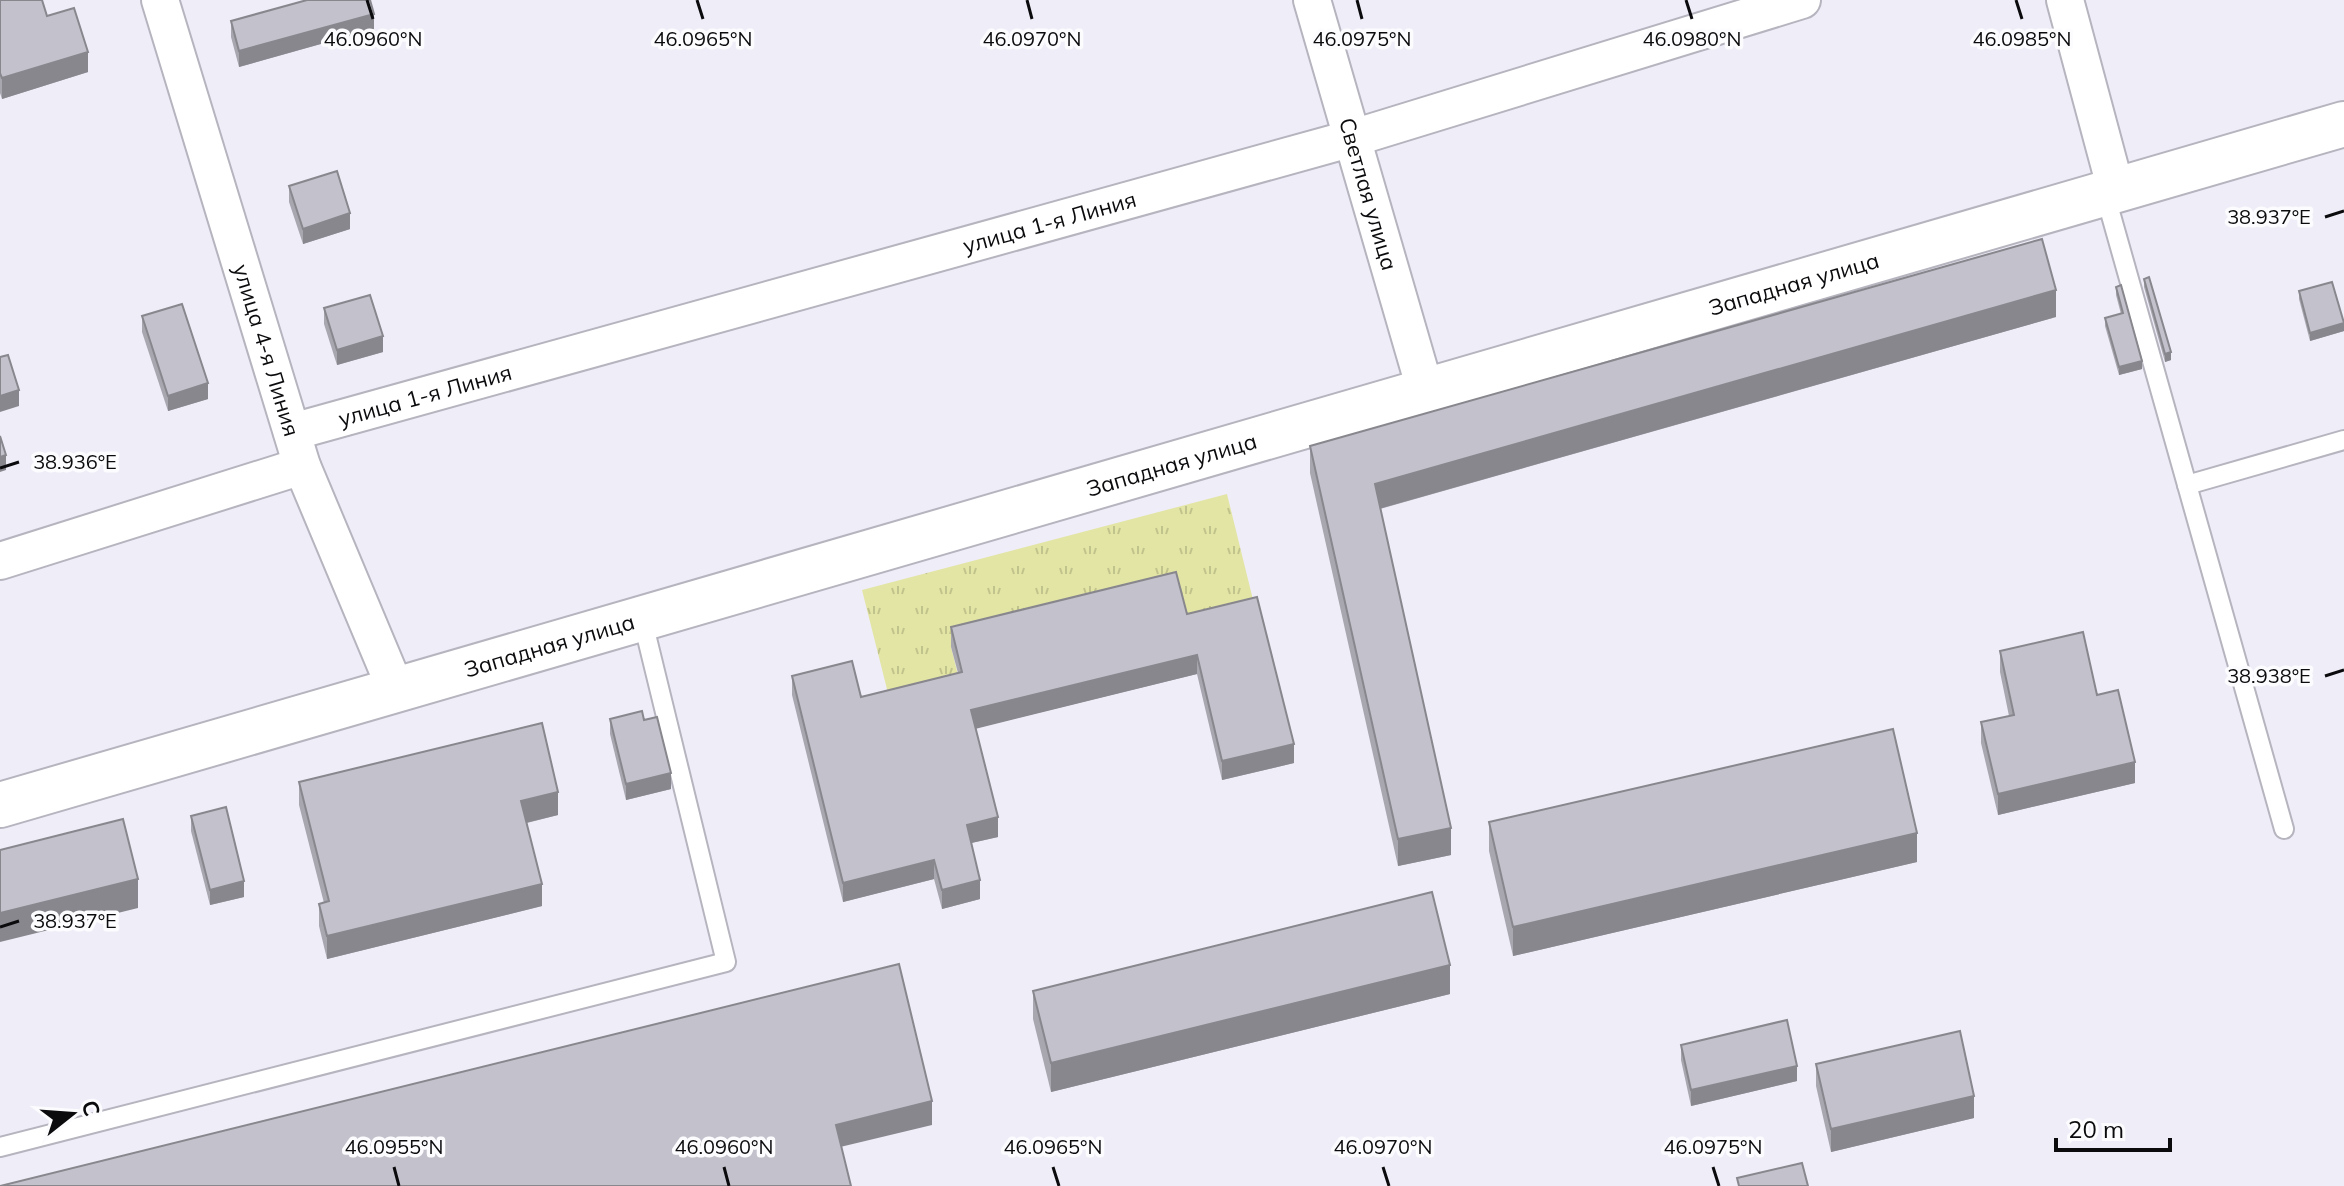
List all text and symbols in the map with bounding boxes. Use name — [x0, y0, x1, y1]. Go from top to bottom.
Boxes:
text: 46.0960°N — [324, 26, 422, 51]
text: 46.0965°N — [654, 26, 752, 51]
text: 46.0970°N — [983, 26, 1081, 51]
text: 46.0975°N — [1313, 26, 1411, 51]
text: 46.0980°N — [1643, 26, 1741, 51]
text: 46.0985°N — [1973, 26, 2071, 51]
street label: Светлая улица — [1333, 114, 1404, 274]
street label: улица 1-я Линия — [960, 185, 1139, 259]
text: 38.937°E — [2227, 204, 2311, 229]
street label: Западная улица — [1705, 246, 1882, 322]
street label: улица 4-я Линия — [227, 261, 306, 440]
street label: улица 1-я Линия — [335, 358, 515, 432]
street label: Западная улица — [1083, 427, 1260, 503]
text: 38.936°E — [33, 449, 117, 474]
street label: Западная улица — [461, 607, 638, 683]
text: 38.938°E — [2227, 663, 2311, 688]
text: 38.937°E — [33, 908, 117, 933]
north arrow — [32, 1074, 112, 1154]
text: С — [76, 1097, 107, 1119]
scale bar — [2056, 1102, 2170, 1152]
text: 20 m — [2068, 1114, 2124, 1144]
text: 46.0955°N — [345, 1134, 443, 1159]
text: 46.0960°N — [675, 1134, 773, 1159]
text: 46.0965°N — [1004, 1134, 1102, 1159]
text: 46.0970°N — [1334, 1134, 1432, 1159]
text: 46.0975°N — [1664, 1134, 1762, 1159]

